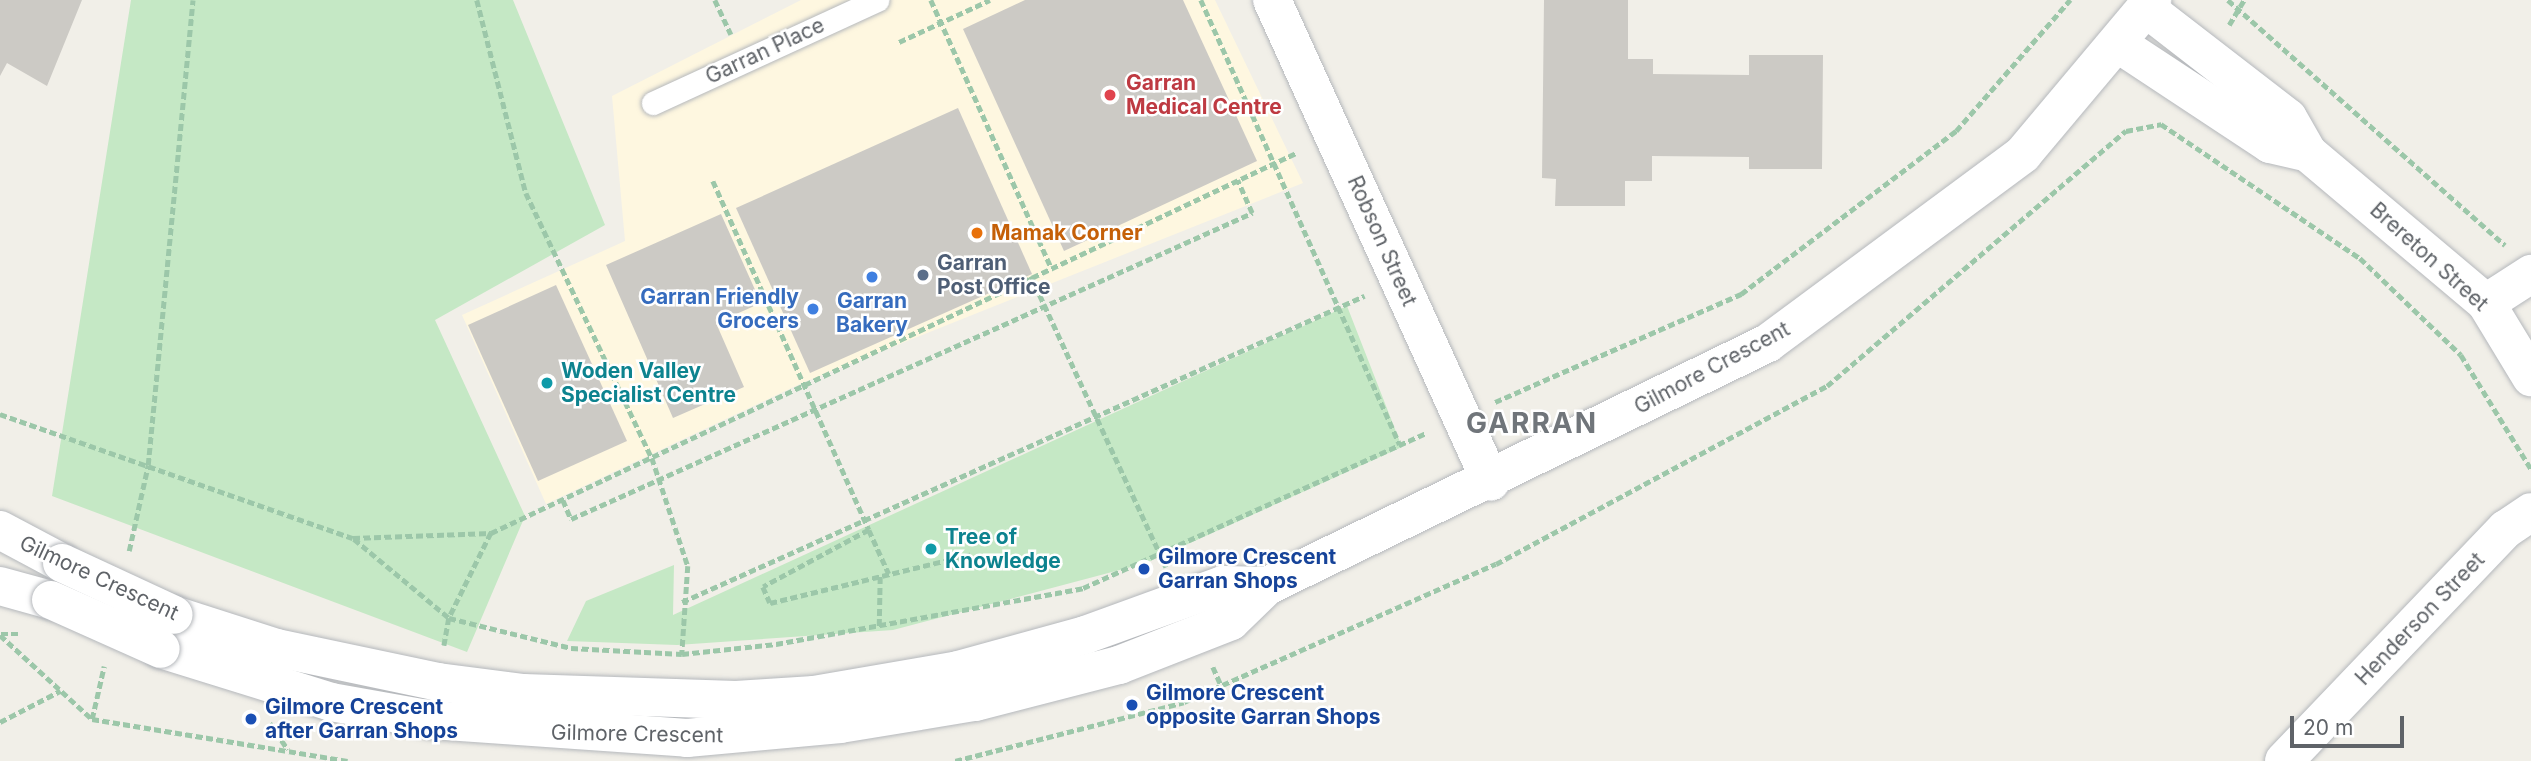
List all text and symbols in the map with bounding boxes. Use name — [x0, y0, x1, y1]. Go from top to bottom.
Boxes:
street label: Garran Place — [702, 12, 828, 90]
place label: Garran Medical Centre — [1126, 70, 1282, 120]
marker: Garran Medical Centre — [1100, 85, 1120, 105]
street label: Robson Street — [1342, 172, 1422, 310]
street label: Brereton Street — [2365, 197, 2493, 317]
place label: Mamak Corner — [991, 220, 1143, 246]
marker: Mamak Corner — [969, 225, 985, 241]
place label: Garran Post Office — [937, 250, 1050, 300]
marker: Garran Post Office — [915, 267, 931, 283]
marker: Garran Bakery — [864, 269, 880, 285]
place label: Garran Friendly Grocers — [640, 284, 799, 334]
place label: Garran Bakery — [836, 288, 908, 338]
marker: Garran Friendly Grocers — [805, 301, 821, 317]
street label: Gilmore Crescent — [1630, 316, 1794, 420]
place label: Woden Valley Specialist Centre — [561, 358, 736, 408]
marker: Woden Valley Specialist Centre — [539, 375, 555, 391]
district label: GARRAN — [1467, 406, 1597, 440]
place label: Tree of Knowledge — [945, 524, 1061, 574]
street label: Gilmore Crescent — [16, 530, 182, 626]
marker: Tree of Knowledge — [923, 541, 939, 557]
place label: Gilmore Crescent Garran Shops — [1158, 544, 1336, 594]
street label: Henderson Street — [2350, 547, 2490, 691]
marker: Gilmore Crescent Garran Shops — [1136, 561, 1152, 577]
place label: Gilmore Crescent opposite Garran Shops — [1146, 680, 1381, 730]
place label: Gilmore Crescent after Garran Shops — [265, 694, 458, 744]
marker: Gilmore Crescent opposite Garran Shops — [1124, 697, 1140, 713]
scale bar — [2293, 702, 2407, 746]
marker: Gilmore Crescent after Garran Shops — [243, 711, 259, 727]
text: 20 m — [2303, 715, 2353, 740]
street label: Gilmore Crescent — [551, 720, 723, 748]

